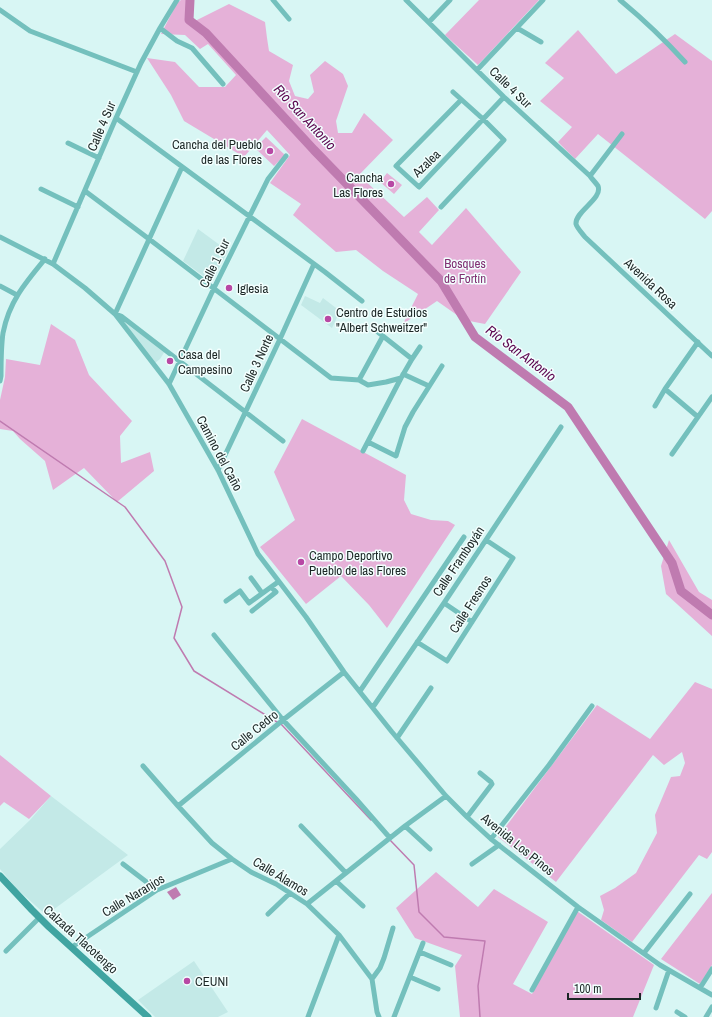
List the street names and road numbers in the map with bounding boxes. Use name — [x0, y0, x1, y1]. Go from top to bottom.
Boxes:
street label: Calle 4 Sur — [486, 63, 536, 112]
street label: Calle 4 Sur — [83, 98, 120, 154]
street label: Azalea — [408, 146, 444, 181]
street label: Calle 1 Sur — [195, 235, 234, 291]
street label: Avenida Rosa — [620, 254, 681, 312]
street label: Calle 3 Norte — [236, 331, 277, 395]
street label: Camino del Caño — [193, 413, 247, 494]
street label: Calle Framboyán — [429, 523, 488, 600]
street label: Calle Fresnos — [445, 572, 495, 636]
street label: Calle Cedro — [227, 706, 282, 755]
street label: Avenida Los Pinos — [477, 809, 558, 879]
street label: Calle Álamos — [250, 853, 312, 900]
street label: Calle Naranjos — [99, 870, 168, 921]
street label: Calzada Tlacotengo — [40, 901, 122, 977]

